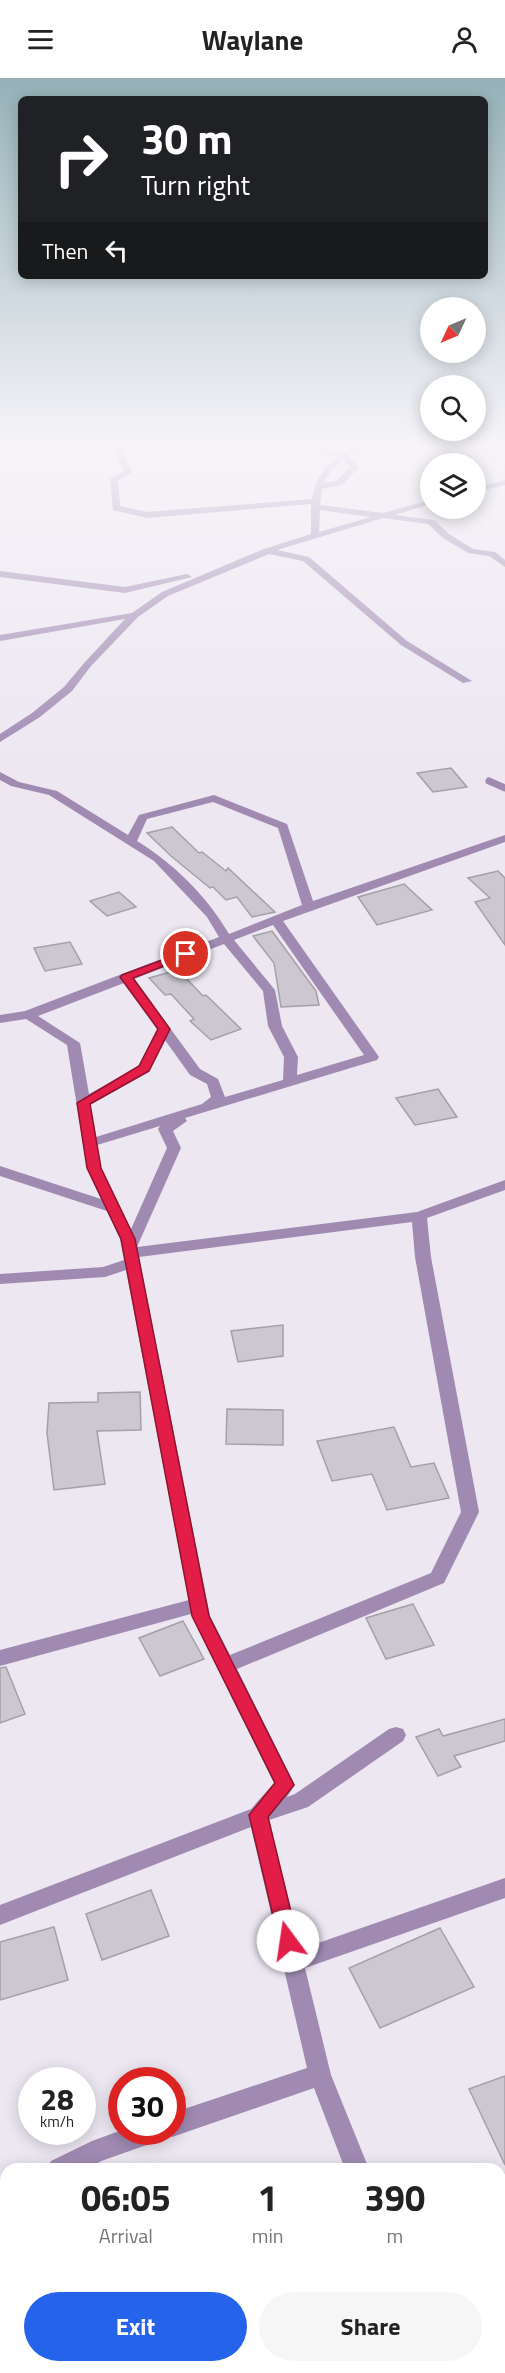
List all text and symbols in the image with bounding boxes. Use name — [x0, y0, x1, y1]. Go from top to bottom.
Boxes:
text: Waylane — [202, 19, 303, 60]
icon: menu — [24, 23, 57, 56]
icon: person — [448, 23, 481, 56]
text: 30 m — [141, 106, 233, 170]
icon: right — [42, 120, 120, 198]
text: Turn right — [141, 164, 250, 205]
text: Then — [42, 234, 88, 268]
icon: left — [100, 234, 133, 267]
north arrow — [420, 297, 486, 363]
map controls — [420, 297, 486, 519]
button: search — [420, 375, 486, 441]
button: layers — [420, 453, 486, 519]
pin — [160, 928, 211, 979]
icon: arrive — [169, 937, 202, 970]
position arrow — [256, 1909, 320, 1973]
speed limit sign: 30 — [108, 2067, 186, 2145]
text: 28 — [40, 2076, 74, 2122]
text: km/h — [40, 2110, 74, 2133]
text: 06:05 — [81, 2170, 171, 2225]
text: 1 — [258, 2170, 278, 2225]
text: 390 — [365, 2170, 425, 2225]
text: Arrival — [99, 2220, 153, 2251]
text: min — [252, 2220, 284, 2251]
text: m — [386, 2220, 403, 2251]
button: Exit — [24, 2292, 247, 2361]
button: Share — [259, 2292, 482, 2361]

